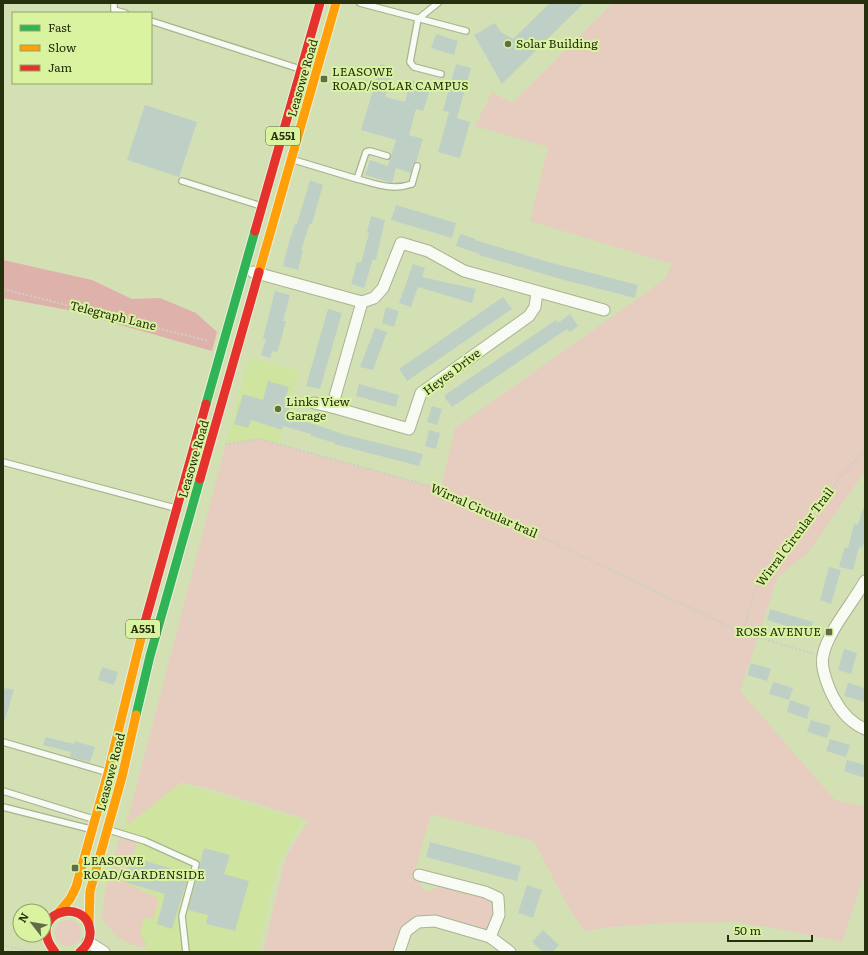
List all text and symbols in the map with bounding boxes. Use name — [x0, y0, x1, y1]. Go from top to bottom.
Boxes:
legend — [12, 12, 152, 84]
text: Fast — [48, 18, 72, 36]
place label: Solar Building — [516, 34, 598, 52]
street label: Leasowe Road — [282, 36, 322, 119]
text: Slow — [48, 38, 77, 56]
marker: Solar Building — [503, 39, 513, 49]
text: Jam — [48, 58, 73, 76]
place label: LEASOWE ROAD/SOLAR CAMPUS — [332, 62, 468, 94]
marker: LEASOWE ROAD/SOLAR CAMPUS — [319, 74, 329, 84]
road number: A551 — [266, 127, 300, 145]
street label: Telegraph Lane — [68, 296, 158, 334]
street label: Heyes Drive — [419, 344, 484, 399]
place label: Links View Garage — [286, 392, 351, 424]
marker: Links View Garage — [273, 404, 283, 414]
street label: Leasowe Road — [173, 417, 213, 500]
street label: Wirral Circular trail — [428, 478, 541, 542]
street label: Wirral Circular Trail — [751, 483, 837, 590]
road number: A551 — [126, 620, 160, 638]
place label: ROSS AVENUE — [735, 622, 821, 640]
marker: ROSS AVENUE — [824, 627, 834, 637]
street label: Leasowe Road — [91, 730, 129, 813]
place label: LEASOWE ROAD/GARDENSIDE — [83, 851, 205, 883]
marker: LEASOWE ROAD/GARDENSIDE — [70, 863, 80, 873]
north arrow — [12, 903, 52, 943]
text: N — [13, 909, 32, 925]
scale bar — [728, 917, 812, 943]
text: 50 m — [734, 921, 761, 939]

